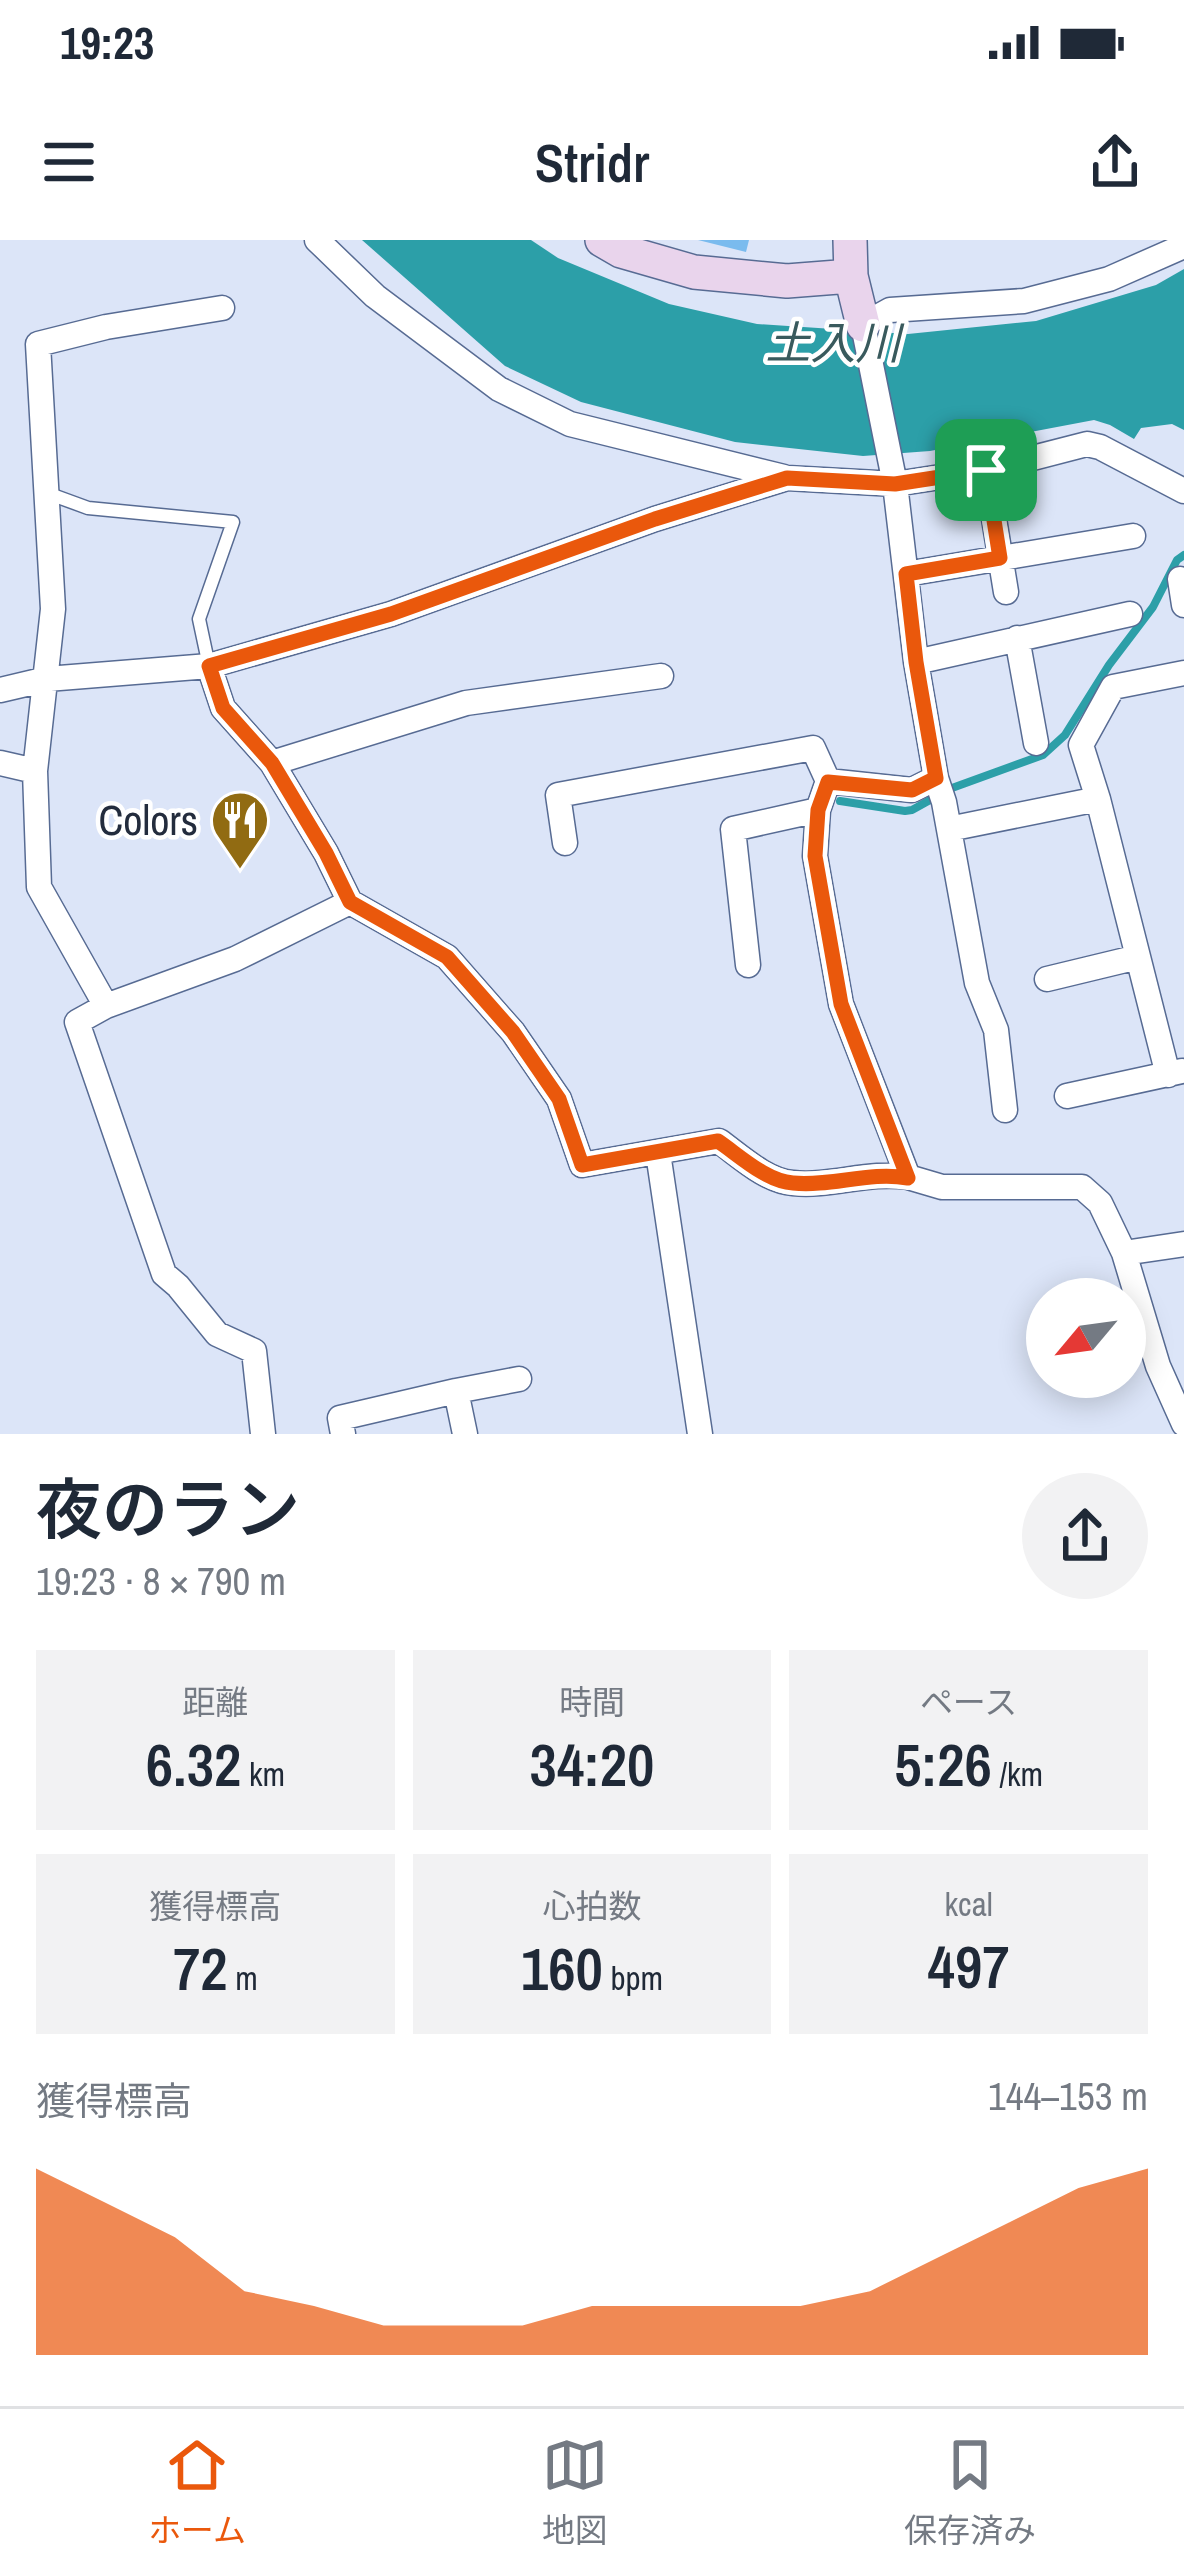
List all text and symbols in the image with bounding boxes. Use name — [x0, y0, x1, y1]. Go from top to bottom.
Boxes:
text: 19:23 — [60, 12, 154, 73]
text: Stridr — [535, 126, 649, 199]
icon: menu — [36, 129, 102, 195]
icon: share — [1082, 129, 1148, 195]
water label: 土入川 — [765, 312, 904, 373]
pin — [935, 419, 1037, 521]
icon: arrive — [953, 437, 1019, 503]
restaurant icon: Colors — [209, 789, 271, 871]
place label: Colors — [99, 792, 198, 848]
north arrow — [1026, 1278, 1146, 1398]
map controls — [1026, 1278, 1146, 1398]
text: 夜のラン — [36, 1465, 300, 1554]
button: share — [1022, 1473, 1148, 1599]
text: 19:23 · 8 × 790 m — [36, 1555, 286, 1607]
text: 距離 — [182, 1680, 248, 1724]
text: 時間 — [559, 1680, 625, 1724]
text: ペース — [920, 1680, 1017, 1724]
text: 6.32 — [146, 1724, 241, 1805]
text: 34:20 — [530, 1724, 654, 1805]
text: 5:26 — [894, 1724, 992, 1805]
text: km — [241, 1752, 285, 1796]
text: /km — [992, 1752, 1043, 1796]
text: kcal — [945, 1882, 993, 1926]
text: 獲得標高 — [149, 1884, 281, 1928]
text: 心拍数 — [542, 1884, 641, 1928]
text: 497 — [928, 1926, 1010, 2007]
text: 72 — [173, 1928, 228, 2009]
text: 160 — [521, 1928, 603, 2009]
text: m — [228, 1956, 258, 2000]
text: bpm — [603, 1956, 663, 2000]
text: 144–153 m — [988, 2070, 1148, 2122]
text: 獲得標高 — [36, 2075, 192, 2127]
tab: ホーム — [148, 2432, 246, 2552]
tab: 地図 — [542, 2432, 608, 2552]
tab: 保存済み — [904, 2432, 1036, 2552]

